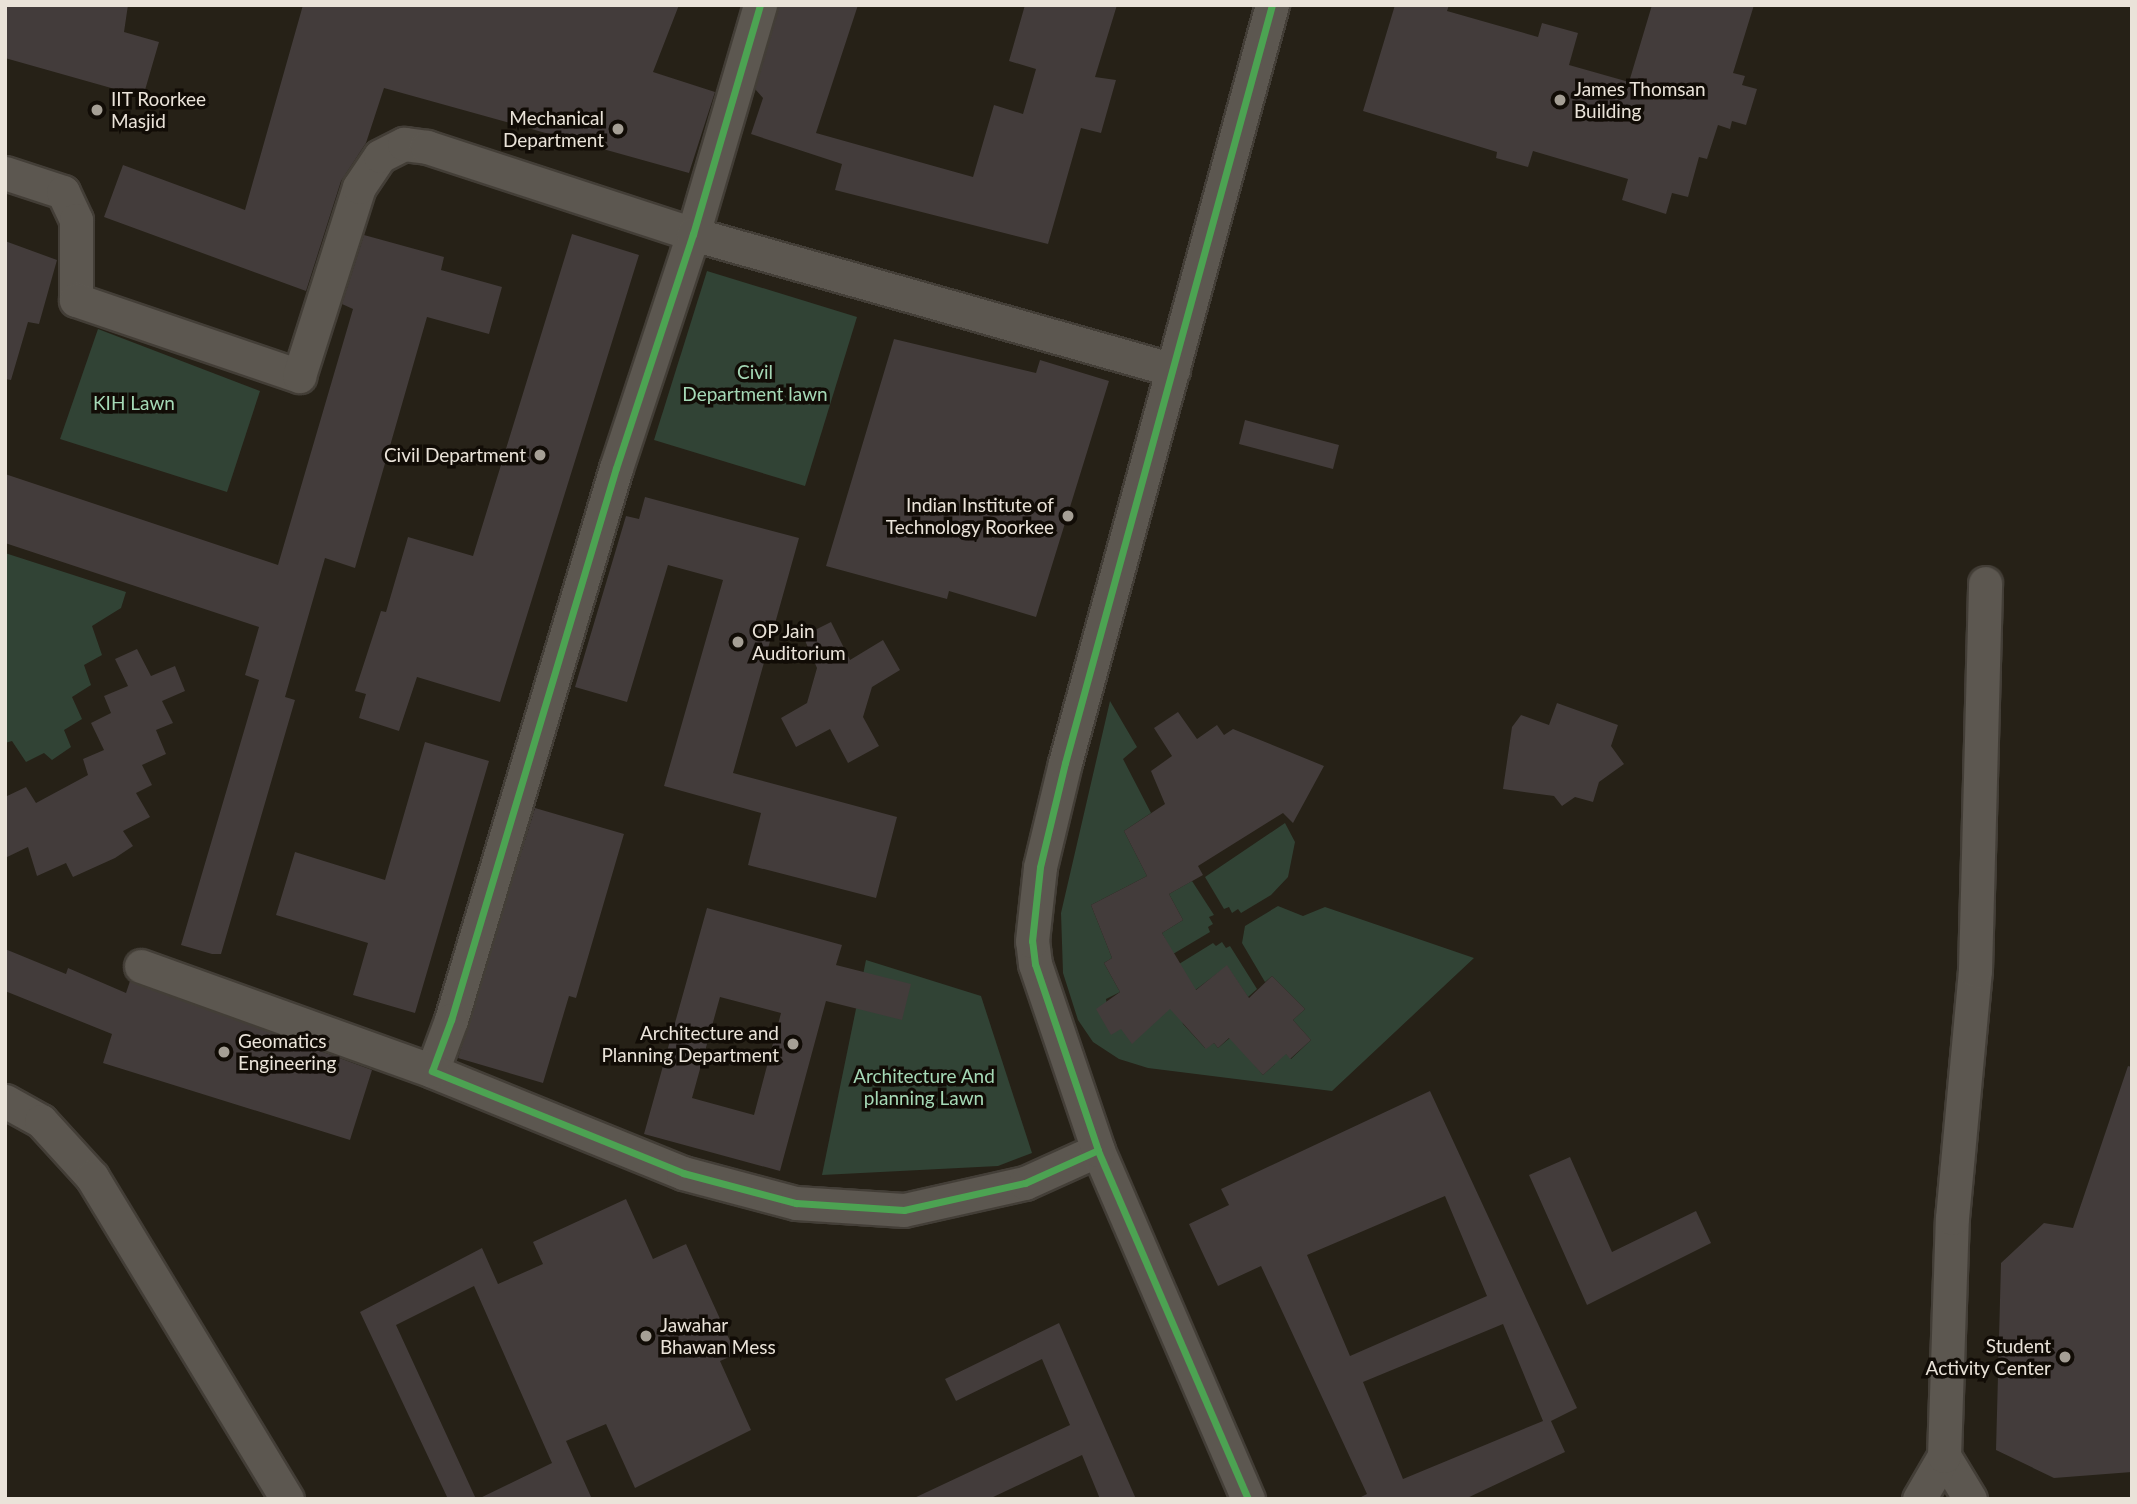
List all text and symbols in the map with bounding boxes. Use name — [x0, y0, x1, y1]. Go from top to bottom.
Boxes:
place label: James Thomsan Building — [1574, 78, 1706, 122]
place label: IIT Roorkee Masjid — [111, 88, 207, 132]
marker: James Thomsan Building — [1552, 92, 1568, 108]
marker: IIT Roorkee Masjid — [89, 102, 105, 118]
place label: Mechanical Department — [503, 107, 604, 151]
marker: Mechanical Department — [610, 121, 626, 137]
park label: Civil Department lawn — [682, 361, 828, 405]
park label: KIH Lawn — [93, 392, 175, 414]
place label: Civil Department — [384, 444, 526, 466]
marker: Civil Department — [532, 447, 548, 463]
place label: Indian Institute of Technology Roorkee — [885, 494, 1054, 538]
marker: Indian Institute of Technology Roorkee — [1060, 508, 1076, 524]
place label: OP Jain Auditorium — [752, 620, 846, 664]
marker: OP Jain Auditorium — [730, 634, 746, 650]
place label: Architecture and Planning Department — [602, 1022, 779, 1066]
place label: Geomatics Engineering — [238, 1030, 336, 1074]
marker: Architecture and Planning Department — [785, 1036, 801, 1052]
marker: Geomatics Engineering — [216, 1044, 232, 1060]
park label: Architecture And planning Lawn — [853, 1065, 995, 1109]
place label: Jawahar Bhawan Mess — [660, 1314, 776, 1358]
marker: Jawahar Bhawan Mess — [638, 1328, 654, 1344]
place label: Student Activity Center — [1925, 1335, 2051, 1379]
marker: Student Activity Center — [2057, 1349, 2073, 1365]

